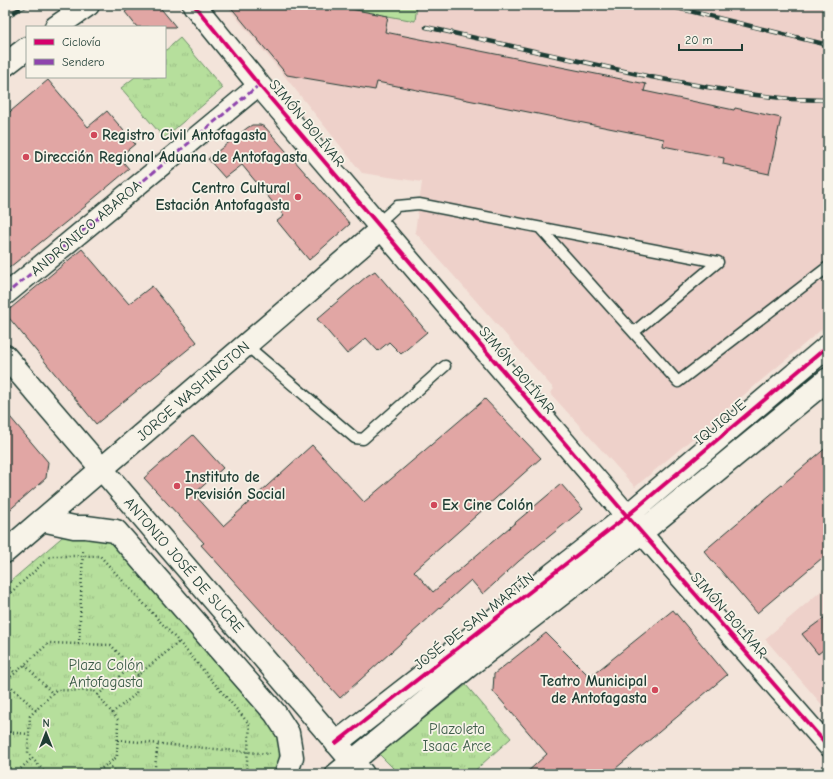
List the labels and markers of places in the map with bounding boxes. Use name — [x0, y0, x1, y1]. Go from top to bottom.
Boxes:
place label: Registro Civil Antofagasta — [102, 126, 267, 144]
marker: Registro Civil Antofagasta — [89, 130, 99, 140]
place label: Dirección Regional Aduana de Antofagasta — [34, 148, 308, 166]
marker: Dirección Regional Aduana de Antofagasta — [21, 152, 31, 162]
place label: Centro Cultural Estación Antofagasta — [155, 179, 290, 214]
marker: Centro Cultural Estación Antofagasta — [293, 192, 303, 202]
place label: Instituto de Previsión Social — [185, 468, 285, 503]
marker: Instituto de Previsión Social — [172, 481, 182, 491]
place label: Ex Cine Colón — [442, 496, 533, 514]
marker: Ex Cine Colón — [429, 500, 439, 510]
place label: Teatro Municipal de Antofagasta — [540, 672, 647, 707]
marker: Teatro Municipal de Antofagasta — [650, 685, 660, 695]

